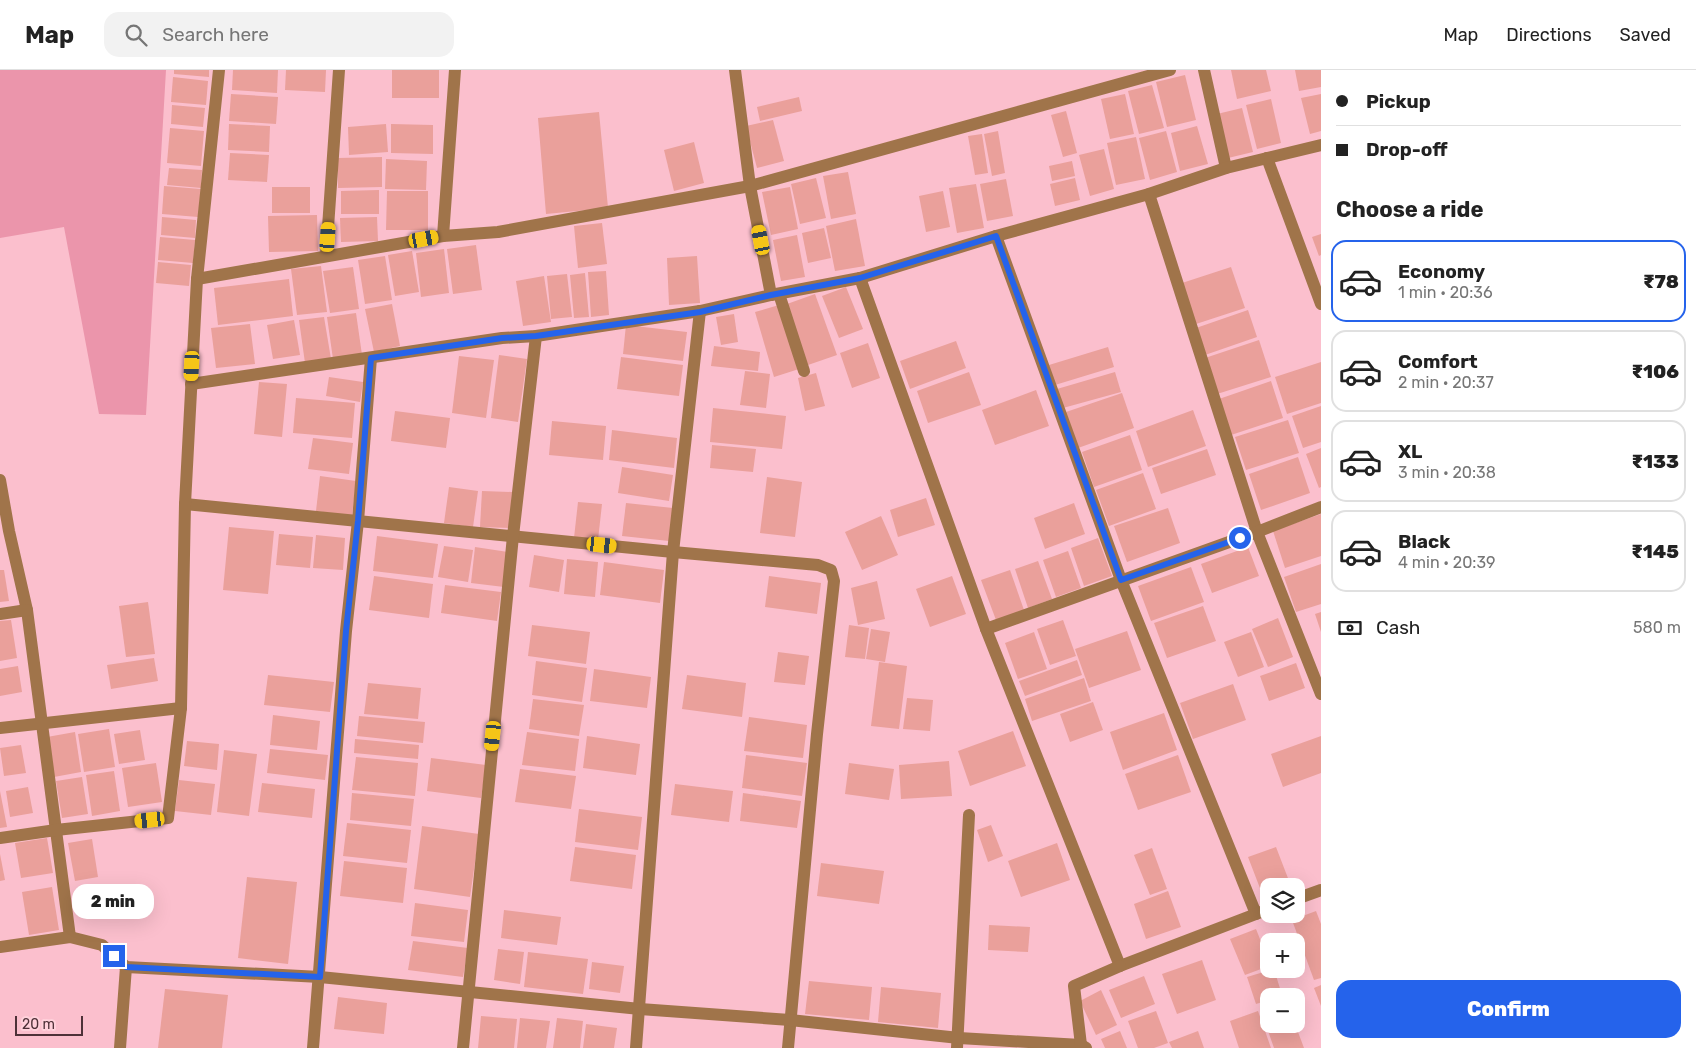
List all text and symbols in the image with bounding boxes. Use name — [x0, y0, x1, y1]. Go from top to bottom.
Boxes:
search box — [104, 12, 454, 57]
text: Map — [25, 21, 74, 49]
icon: search — [122, 21, 150, 49]
text: Search here — [162, 23, 269, 46]
text: Map — [1443, 24, 1478, 46]
text: Directions — [1506, 24, 1592, 46]
text: Saved — [1620, 24, 1671, 46]
text: Pickup — [1366, 90, 1431, 113]
text: Drop-off — [1366, 138, 1448, 161]
text: Choose a ride — [1336, 196, 1483, 223]
car — [319, 222, 336, 252]
car — [750, 224, 771, 256]
car — [407, 229, 440, 249]
icon: car — [1338, 259, 1383, 304]
text: Economy — [1398, 260, 1485, 283]
text: ₹78 — [1643, 270, 1679, 293]
text: 1 min · 20:36 — [1398, 283, 1493, 302]
icon: car — [1338, 349, 1383, 394]
text: Comfort — [1398, 350, 1478, 373]
car — [183, 351, 200, 381]
text: ₹106 — [1631, 360, 1679, 383]
text: 2 min · 20:37 — [1398, 373, 1494, 392]
icon: car — [1338, 439, 1383, 484]
text: XL — [1398, 440, 1422, 463]
text: ₹133 — [1631, 450, 1679, 473]
text: 3 min · 20:38 — [1398, 463, 1496, 482]
route start — [1229, 527, 1251, 549]
icon: car — [1338, 529, 1383, 574]
text: Black — [1398, 530, 1450, 553]
car — [586, 536, 617, 554]
text: ₹145 — [1631, 540, 1679, 563]
text: 4 min · 20:39 — [1398, 553, 1496, 572]
icon: cash — [1336, 614, 1364, 642]
text: Cash — [1376, 616, 1420, 639]
text: 580 m — [1633, 618, 1681, 637]
car — [483, 720, 502, 752]
car — [134, 811, 165, 829]
map controls — [1260, 878, 1305, 1033]
button: layers — [1260, 878, 1305, 923]
callout: 2 min — [73, 884, 155, 918]
text: 2 min — [91, 892, 135, 911]
button: + — [1260, 933, 1305, 978]
route end — [103, 945, 125, 967]
button: Confirm — [1336, 980, 1681, 1038]
button: − — [1260, 988, 1305, 1033]
scale bar — [15, 1013, 82, 1036]
text: 20 m — [22, 1016, 55, 1033]

